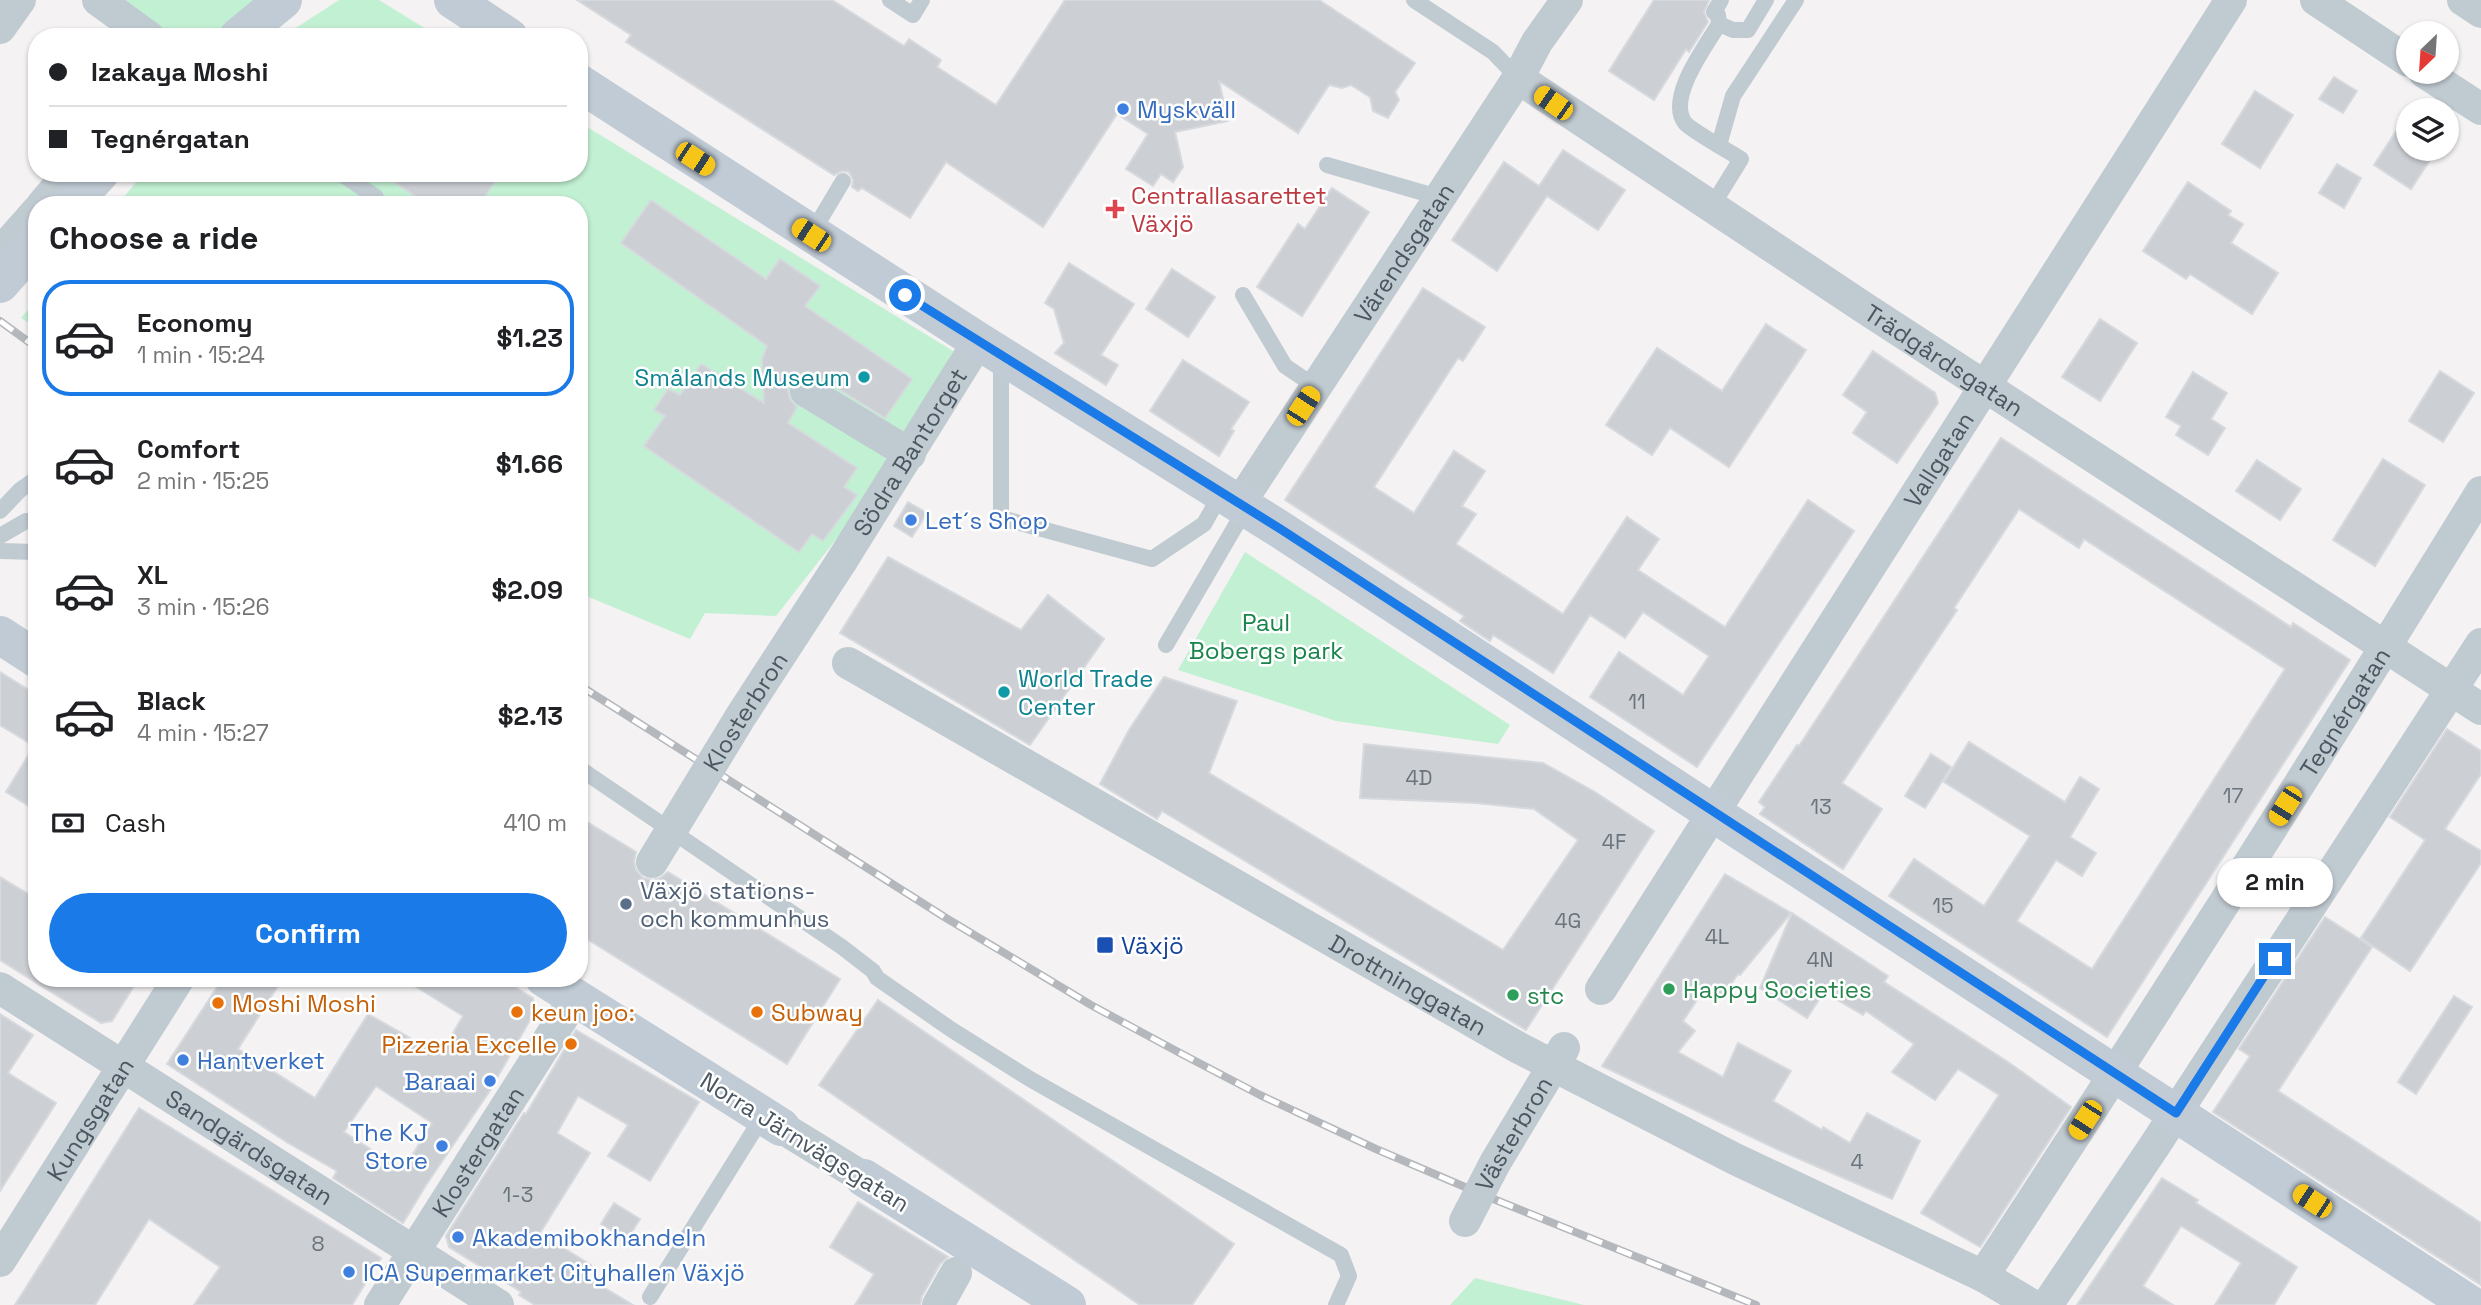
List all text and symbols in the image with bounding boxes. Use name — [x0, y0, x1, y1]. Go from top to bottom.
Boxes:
north arrow — [2396, 21, 2459, 84]
map controls — [2396, 21, 2459, 161]
text: Izakaya Moshi — [91, 55, 268, 89]
car — [1530, 82, 1577, 124]
place label: Myskväll — [1137, 94, 1236, 125]
button: layers — [2396, 98, 2459, 161]
marker: Myskväll — [1115, 101, 1131, 117]
text: Tegnérgatan — [91, 122, 250, 156]
car — [672, 139, 719, 179]
street label: Värendsgatan — [1347, 177, 1461, 329]
place label: Centrallasarettet Växjö — [1131, 180, 1327, 239]
marker: Centrallasarettet Växjö — [1105, 199, 1125, 219]
car — [788, 215, 835, 255]
text: Choose a ride — [49, 218, 259, 258]
route start — [889, 279, 921, 311]
street label: Trädgårdsgatan — [1859, 297, 2030, 423]
text: Economy — [137, 306, 253, 340]
icon: car — [53, 307, 116, 370]
text: $1.23 — [496, 321, 563, 355]
text: 1 min · 15:24 — [137, 340, 265, 370]
place label: Smålands Museum — [635, 362, 850, 393]
street label: Södra Bantorget — [846, 362, 974, 541]
marker: Smålands Museum — [856, 369, 872, 385]
car — [1283, 383, 1324, 429]
street label: Vallgatan — [1896, 406, 1980, 513]
text: Comfort — [137, 432, 240, 466]
icon: car — [53, 433, 116, 496]
text: $1.66 — [496, 447, 563, 481]
text: 2 min · 15:25 — [137, 466, 269, 496]
place label: Let´s Shop — [925, 505, 1048, 536]
marker: Let´s Shop — [903, 512, 919, 528]
text: XL — [137, 558, 168, 592]
icon: car — [53, 559, 116, 622]
text: $2.09 — [491, 573, 563, 607]
text: 3 min · 15:26 — [137, 592, 270, 622]
park label: Paul Bobergs park — [1189, 607, 1343, 666]
street label: Tegnérgatan — [2292, 642, 2397, 782]
street label: Klosterbron — [696, 646, 794, 777]
place label: World Trade Center — [1018, 663, 1154, 722]
text: Black — [137, 684, 206, 718]
marker: World Trade Center — [996, 684, 1012, 700]
icon: car — [53, 685, 116, 748]
house number: 11 — [1628, 688, 1646, 715]
text: $2.13 — [498, 699, 563, 733]
text: 4 min · 15:27 — [137, 718, 269, 748]
house number: 4D — [1405, 764, 1433, 791]
house number: 17 — [2223, 782, 2243, 809]
car — [2265, 783, 2306, 829]
house number: 13 — [1810, 793, 1832, 820]
icon: cash — [49, 804, 87, 842]
text: Cash — [105, 806, 166, 840]
text: 410 m — [503, 808, 567, 838]
house number: 4F — [1602, 828, 1626, 855]
callout: 2 min — [2217, 858, 2333, 906]
text: 2 min — [2245, 867, 2305, 897]
place label: Växjö stations- och kommunhus — [640, 875, 830, 934]
house number: 15 — [1932, 892, 1954, 919]
button: Confirm — [49, 893, 567, 973]
marker: Växjö stations- och kommunhus — [618, 896, 634, 912]
house number: 4G — [1555, 907, 1582, 934]
house number: 4L — [1705, 923, 1729, 950]
street label: Drottninggatan — [1324, 927, 1493, 1042]
place label: Växjö — [1121, 930, 1184, 961]
marker: Växjö — [1095, 935, 1115, 955]
route end — [2259, 943, 2291, 975]
house number: 4N — [1806, 946, 1834, 973]
place label: Happy Societies — [1683, 974, 1872, 1005]
place label: stc — [1527, 980, 1564, 1011]
marker: Happy Societies — [1661, 981, 1677, 997]
marker: stc — [1505, 987, 1521, 1003]
place label: Moshi Moshi — [232, 988, 376, 1019]
marker: Moshi Moshi — [210, 995, 226, 1011]
place label: keun joo: — [531, 997, 635, 1028]
place label: Subway — [771, 997, 863, 1028]
marker: keun joo: — [509, 1004, 525, 1020]
marker: Subway — [749, 1004, 765, 1020]
place label: Pizzeria Excelle — [382, 1029, 557, 1060]
marker: Pizzeria Excelle — [563, 1036, 579, 1052]
place label: Hantverket — [197, 1045, 325, 1076]
street label: Kungsgatan — [39, 1052, 140, 1186]
marker: Hantverket — [175, 1052, 191, 1068]
street label: Norra Järnvägsgatan — [694, 1065, 916, 1219]
place label: Baraai — [404, 1066, 476, 1097]
street label: Västerbron — [1468, 1071, 1559, 1196]
marker: Baraai — [482, 1073, 498, 1089]
street label: Klostergatan — [425, 1080, 531, 1223]
street label: Sandgärdsgatan — [160, 1082, 339, 1212]
car — [2065, 1097, 2106, 1143]
place label: The KJ Store — [350, 1117, 428, 1176]
marker: The KJ Store — [434, 1138, 450, 1154]
house number: 4 — [1850, 1148, 1864, 1175]
house number: 1-3 — [502, 1181, 534, 1208]
car — [2289, 1181, 2336, 1221]
place label: Akademibokhandeln — [472, 1222, 706, 1253]
marker: Akademibokhandeln — [450, 1229, 466, 1245]
house number: 8 — [311, 1230, 325, 1257]
place label: ICA Supermarket Cityhallen Växjö — [363, 1257, 745, 1288]
marker: ICA Supermarket Cityhallen Växjö — [341, 1264, 357, 1280]

